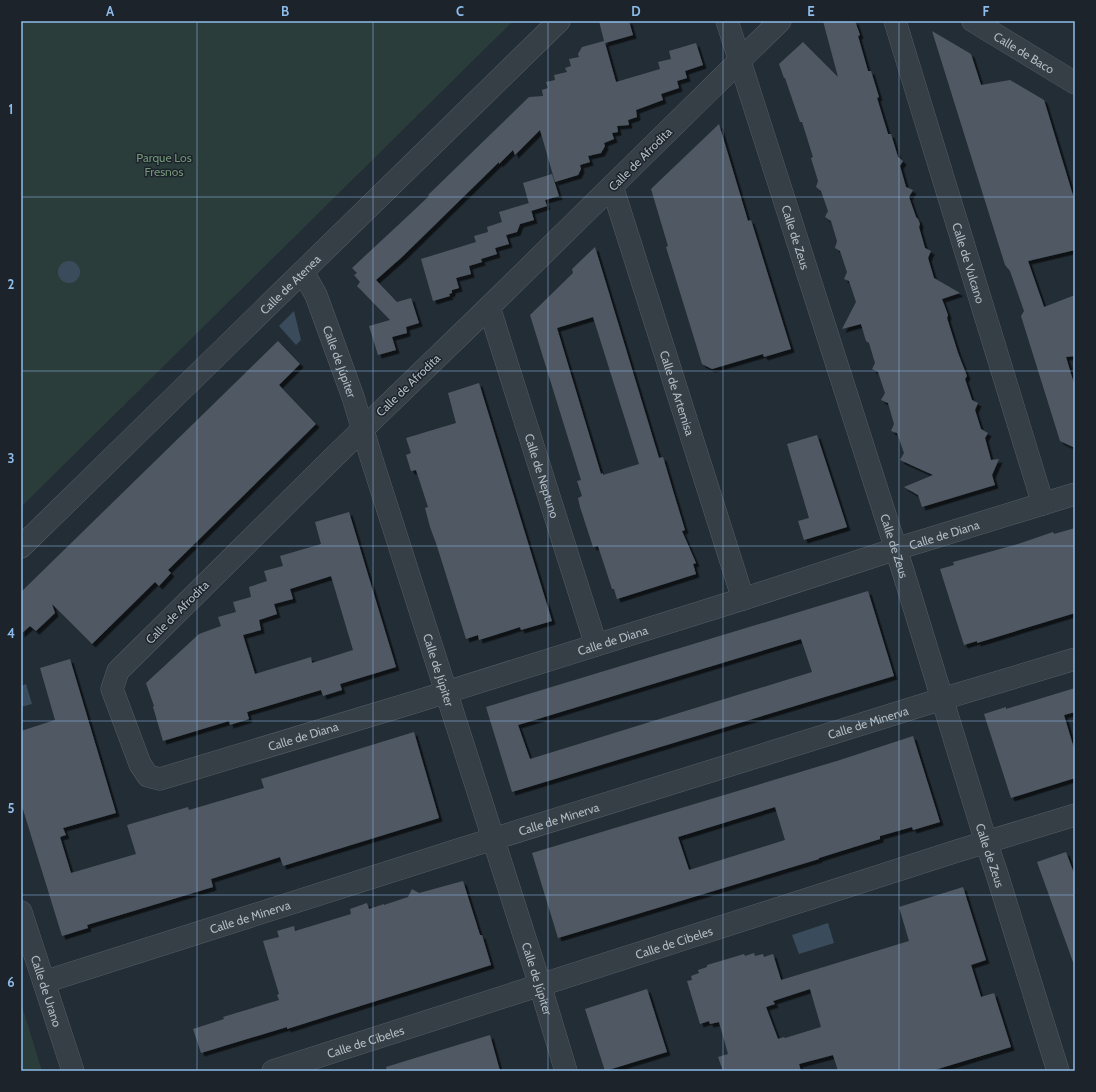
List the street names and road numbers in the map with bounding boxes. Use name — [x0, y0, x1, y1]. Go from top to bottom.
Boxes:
street label: Calle de Baco — [991, 28, 1058, 76]
street label: Calle de Afrodita — [605, 124, 675, 194]
street label: Calle de Zeus — [779, 203, 814, 271]
street label: Calle de Vulcano — [950, 221, 989, 305]
street label: Calle de Atenea — [256, 251, 324, 317]
street label: Calle de Júpiter — [320, 323, 360, 400]
street label: Calle de Artemisa — [657, 348, 698, 437]
street label: Calle de Afrodita — [373, 350, 443, 419]
street label: Calle de Neptuno — [522, 432, 563, 520]
street label: Calle de Zeus — [878, 512, 912, 580]
street label: Calle de Diana — [907, 516, 981, 552]
street label: Calle de Afrodita — [142, 577, 212, 647]
street label: Calle de Diana — [576, 622, 650, 658]
street label: Calle de Júpiter — [420, 632, 458, 708]
street label: Calle de Minerva — [826, 702, 910, 742]
street label: Calle de Diana — [266, 718, 340, 753]
street label: Calle de Minerva — [517, 799, 601, 838]
street label: Calle de Zeus — [973, 821, 1008, 889]
street label: Calle de Minerva — [208, 896, 292, 936]
street label: Calle de Cibeles — [633, 923, 714, 962]
street label: Calle de Júpiter — [519, 940, 556, 1017]
street label: Calle de Urano — [28, 953, 66, 1029]
street label: Calle de Cibeles — [325, 1022, 406, 1061]

